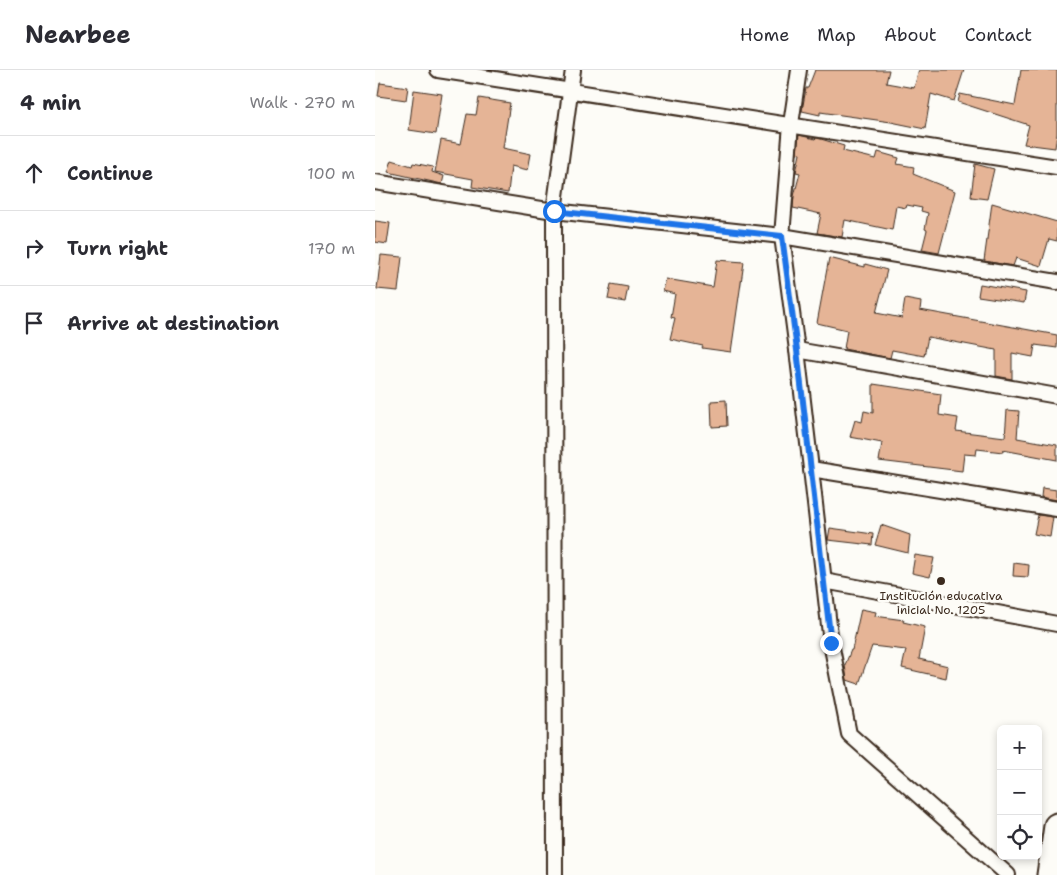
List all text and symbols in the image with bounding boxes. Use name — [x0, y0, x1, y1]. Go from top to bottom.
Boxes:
text: Nearbee — [25, 19, 131, 51]
text: Home — [740, 23, 789, 47]
text: Map — [817, 23, 856, 47]
text: About — [884, 23, 937, 47]
text: Contact — [965, 23, 1032, 47]
text: 4 min — [20, 89, 81, 117]
text: Walk · 270 m — [250, 92, 355, 113]
icon: ahead — [20, 159, 48, 187]
text: Continue — [67, 161, 153, 186]
text: 100 m — [307, 163, 355, 184]
route start — [543, 200, 566, 223]
icon: right — [20, 234, 48, 262]
text: Turn right — [67, 236, 168, 261]
text: 170 m — [308, 238, 355, 259]
icon: arrive — [20, 309, 48, 337]
text: Arrive at destination — [67, 311, 279, 336]
marker: Institución educativa inicial No. 1205 — [935, 575, 947, 587]
place label: Institución educativa inicial No. 1205 — [879, 588, 1003, 618]
route end — [820, 632, 843, 655]
map controls — [997, 725, 1042, 860]
button: + — [997, 725, 1042, 770]
button: − — [997, 770, 1042, 815]
button: locate — [997, 815, 1042, 860]

